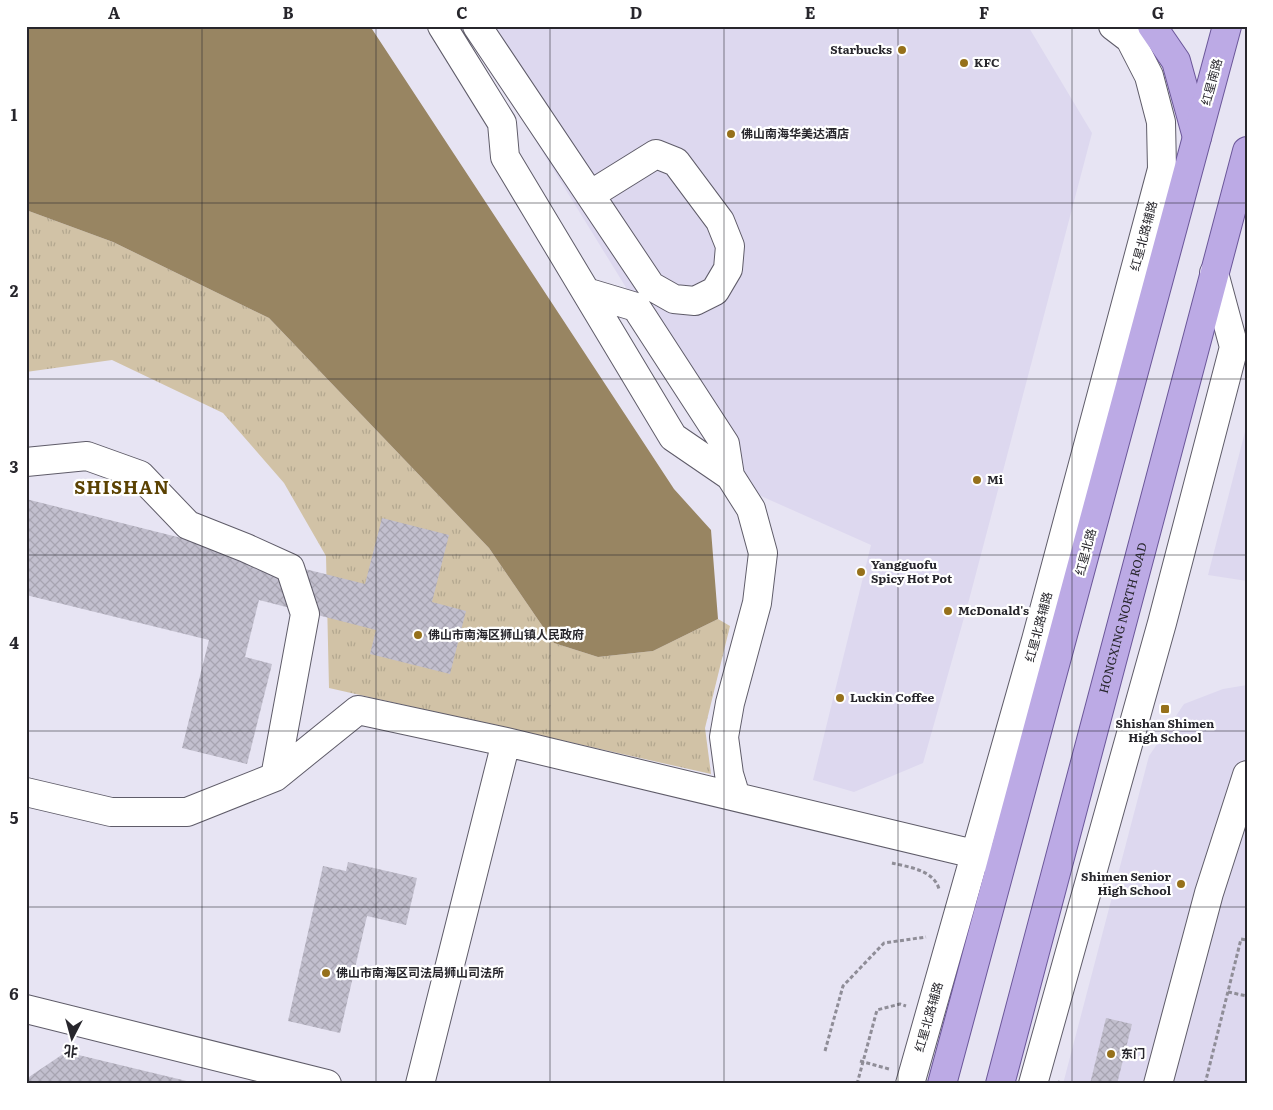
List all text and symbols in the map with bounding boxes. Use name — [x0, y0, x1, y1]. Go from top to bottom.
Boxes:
text: A — [108, 0, 120, 24]
text: B — [282, 0, 294, 24]
text: C — [456, 0, 468, 24]
text: D — [630, 0, 642, 24]
text: E — [805, 0, 816, 24]
text: F — [979, 0, 989, 24]
text: G — [1152, 0, 1164, 24]
place label: Starbucks — [830, 40, 892, 58]
marker: Starbucks — [896, 44, 908, 56]
place label: KFC — [974, 53, 999, 71]
street label: 红星南路 — [1196, 56, 1226, 107]
marker: KFC — [958, 57, 970, 69]
text: 1 — [11, 102, 18, 126]
place label: 佛山南海华美达酒店 — [741, 124, 849, 142]
marker: 佛山南海华美达酒店 — [725, 128, 737, 140]
street label: 红星北路辅路 — [1125, 199, 1161, 273]
text: 2 — [10, 278, 19, 302]
text: 3 — [10, 454, 19, 478]
place label: Mi — [987, 470, 1004, 488]
district label: SHISHAN — [74, 473, 170, 500]
marker: Mi — [971, 474, 983, 486]
street label: 红星北路 — [1070, 526, 1100, 577]
street label: HONGXING NORTH ROAD — [1094, 540, 1151, 695]
place label: Yangguofu Spicy Hot Pot — [871, 555, 953, 587]
marker: Yangguofu Spicy Hot Pot — [855, 566, 867, 578]
street label: 红星北路辅路 — [1020, 590, 1056, 664]
place label: McDonald's — [958, 601, 1029, 619]
marker: McDonald's — [942, 605, 954, 617]
place label: 佛山市南海区狮山镇人民政府 — [428, 625, 584, 643]
marker: 佛山市南海区狮山镇人民政府 — [412, 629, 424, 641]
text: 4 — [9, 630, 19, 654]
place label: Luckin Coffee — [850, 688, 934, 706]
marker: Luckin Coffee — [834, 692, 846, 704]
marker: Shishan Shimen High School — [1159, 703, 1171, 715]
place label: Shishan Shimen High School — [1116, 714, 1215, 746]
text: 5 — [10, 805, 19, 829]
place label: Shimen Senior High School — [1081, 867, 1172, 899]
marker: Shimen Senior High School — [1175, 878, 1187, 890]
place label: 佛山市南海区司法局狮山司法所 — [336, 963, 504, 981]
marker: 佛山市南海区司法局狮山司法所 — [320, 967, 332, 979]
street label: 红星北路辅路 — [909, 980, 947, 1054]
text: 6 — [9, 981, 19, 1005]
north arrow — [48, 1012, 98, 1062]
text: 北 — [63, 1041, 79, 1063]
place label: 东门 — [1121, 1044, 1145, 1062]
marker: 东门 — [1105, 1048, 1117, 1060]

